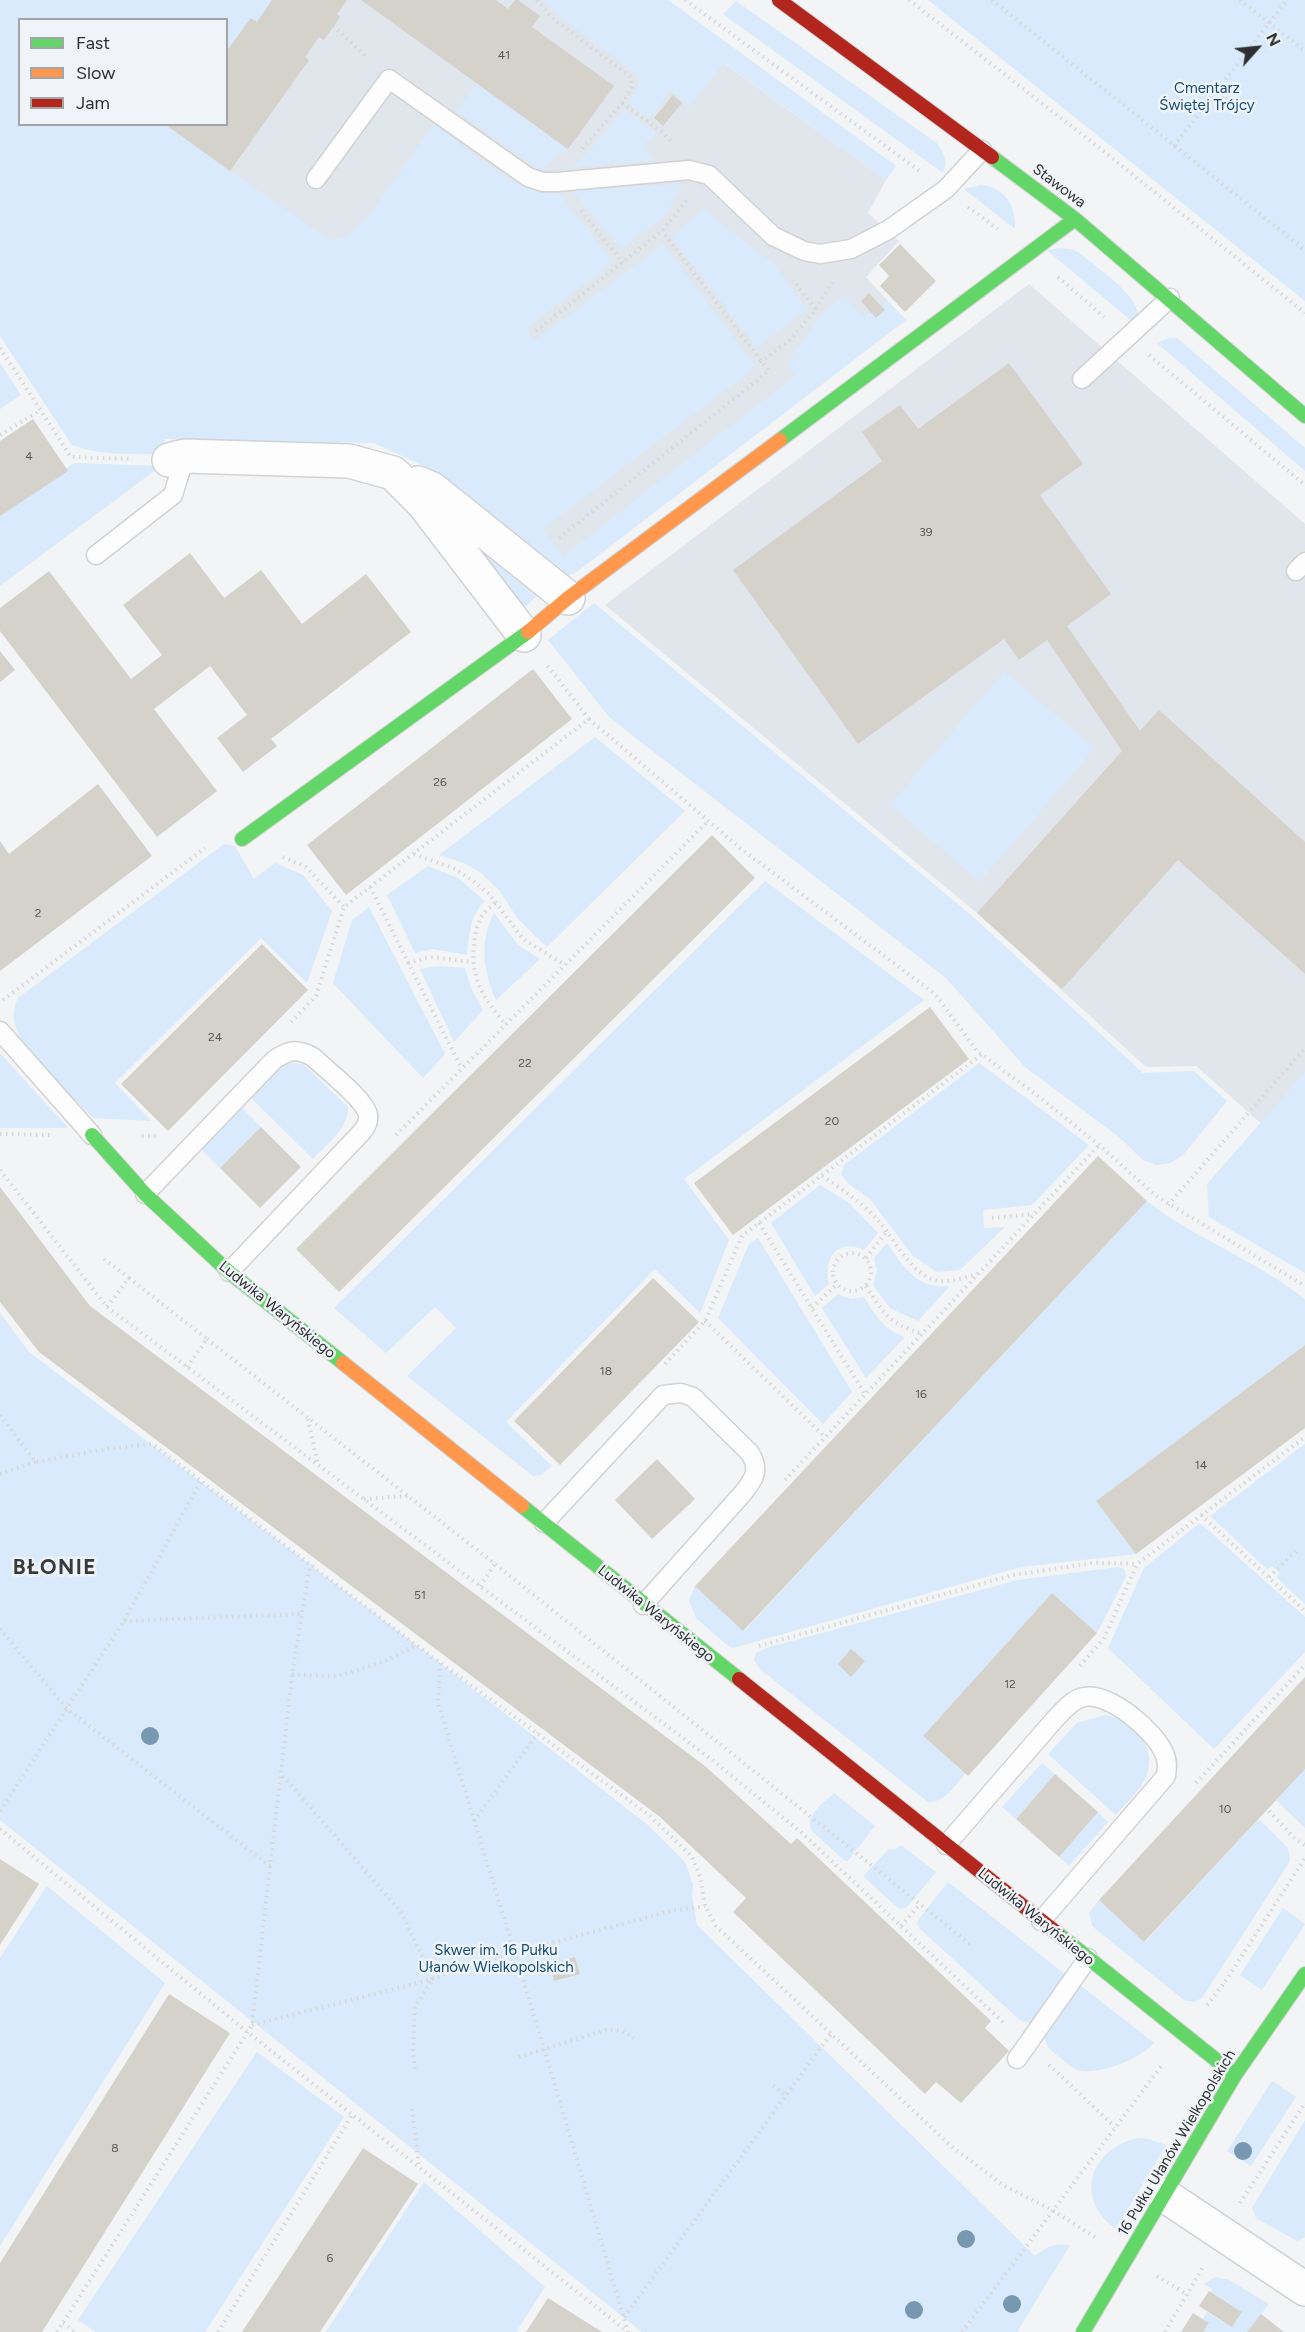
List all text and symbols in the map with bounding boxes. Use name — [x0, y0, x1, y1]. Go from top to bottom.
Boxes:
legend — [18, 18, 228, 126]
north arrow — [1227, 18, 1287, 78]
text: N — [1262, 30, 1285, 49]
text: Fast — [76, 32, 110, 54]
house number: 41 — [498, 48, 510, 62]
text: Slow — [76, 62, 115, 84]
park label: Cmentarz Świętej Trójcy — [1159, 80, 1255, 115]
text: Jam — [76, 92, 110, 114]
street label: Stawowa — [1029, 160, 1089, 212]
house number: 4 — [25, 449, 33, 463]
house number: 39 — [919, 525, 933, 539]
house number: 26 — [433, 775, 447, 789]
house number: 2 — [35, 906, 41, 920]
house number: 24 — [208, 1030, 222, 1044]
house number: 22 — [518, 1056, 532, 1070]
house number: 20 — [825, 1114, 839, 1128]
street label: Ludwika Waryńskiego — [215, 1257, 339, 1363]
house number: 18 — [600, 1364, 612, 1378]
house number: 16 — [915, 1387, 927, 1401]
house number: 14 — [1195, 1458, 1207, 1472]
district label: BŁONIE — [13, 1555, 97, 1581]
street label: Ludwika Waryńskiego — [594, 1561, 718, 1667]
house number: 51 — [414, 1588, 426, 1602]
house number: 12 — [1004, 1677, 1016, 1691]
house number: 10 — [1219, 1802, 1231, 1816]
street label: Ludwika Waryńskiego — [974, 1864, 1098, 1970]
park label: Skwer im. 16 Pułku Ułanów Wielkopolskich — [418, 1942, 574, 1977]
street label: 16 Pułku Ułanów Wielkopolskich — [1114, 2047, 1240, 2239]
house number: 8 — [111, 2141, 119, 2155]
house number: 6 — [327, 2251, 333, 2265]

